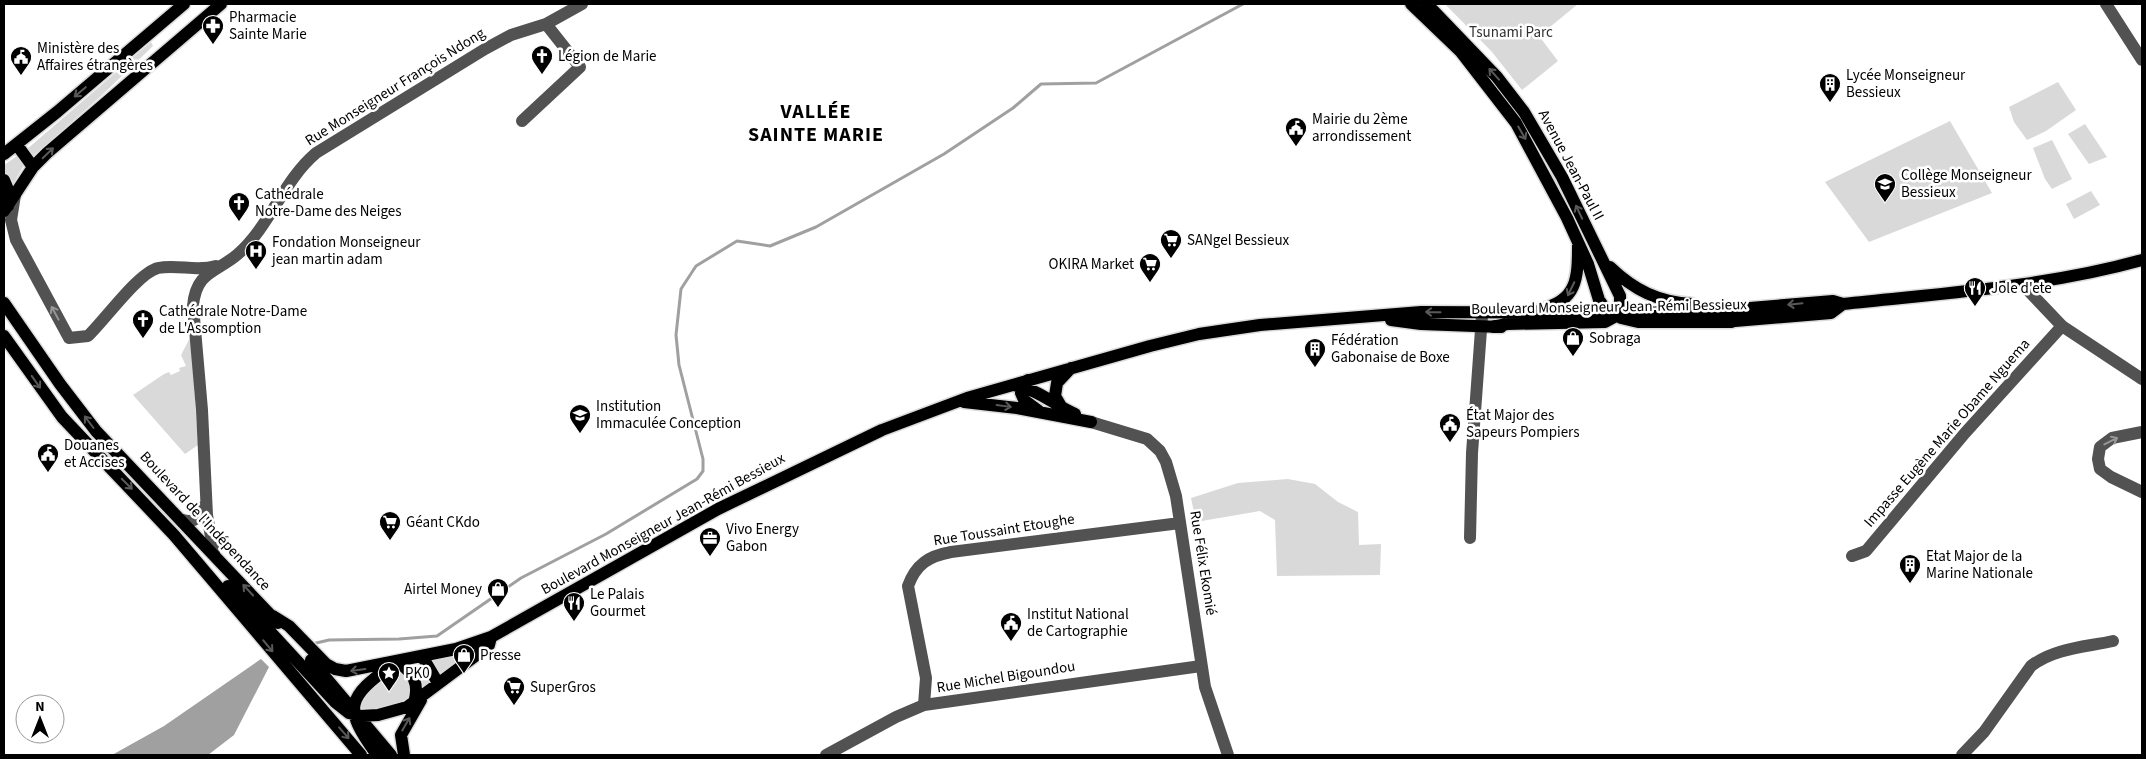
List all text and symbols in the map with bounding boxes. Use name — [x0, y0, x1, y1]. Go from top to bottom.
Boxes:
place label: Pharmacie Sainte Marie — [229, 7, 307, 45]
pharmacy icon: Pharmacie Sainte Marie — [201, 14, 225, 45]
park label: Tsunami Parc — [1469, 22, 1553, 43]
street label: Rue Monseigneur François Ndong — [301, 23, 489, 151]
place label: Ministère des Affaires étrangères — [37, 38, 153, 76]
church icon: Légion de Marie — [530, 44, 554, 75]
public building icon: Ministère des Affaires étrangères — [9, 45, 33, 76]
place label: Légion de Marie — [558, 46, 657, 67]
place label: Lycée Monseigneur Bessieux — [1846, 65, 1966, 103]
one-way arrow — [1488, 67, 1500, 80]
building icon: Lycée Monseigneur Bessieux — [1818, 72, 1842, 103]
one-way arrow — [74, 87, 87, 98]
district label: VALLÉE SAINTE MARIE — [748, 98, 884, 149]
street label: Avenue Jean-Paul II — [1533, 106, 1609, 224]
place label: Mairie du 2ème arrondissement — [1312, 109, 1411, 147]
public building icon: Mairie du 2ème arrondissement — [1284, 116, 1308, 147]
one-way arrow — [1517, 126, 1527, 141]
one-way arrow — [42, 146, 54, 159]
place label: Collège Monseigneur Bessieux — [1901, 165, 2032, 203]
school or university icon: Collège Monseigneur Bessieux — [1873, 172, 1897, 203]
place label: Cathédrale Notre-Dame des Neiges — [255, 184, 402, 222]
church icon: Cathédrale Notre-Dame des Neiges — [227, 191, 251, 222]
one-way arrow — [1573, 205, 1583, 220]
supermarket icon: SANgel Bessieux — [1159, 228, 1183, 259]
place label: SANgel Bessieux — [1187, 230, 1290, 251]
place label: Fondation Monseigneur jean martin adam — [271, 232, 421, 270]
hospital icon: Fondation Monseigneur jean martin adam — [244, 239, 268, 270]
supermarket icon: OKIRA Market — [1138, 252, 1162, 283]
place label: OKIRA Market — [1049, 254, 1134, 275]
restaurant icon: Jole d'ete — [1963, 276, 1987, 307]
place label: Jole d'ete — [1991, 278, 2052, 299]
one-way arrow — [1566, 281, 1576, 296]
street label: Boulevard Monseigneur Jean-Rémi Bessieux — [1471, 294, 1747, 320]
one-way arrow — [1787, 299, 1803, 309]
place label: Cathédrale Notre-Dame de L'Assomption — [159, 301, 307, 339]
one-way arrow — [50, 305, 60, 320]
one-way arrow — [1425, 307, 1442, 317]
church icon: Cathédrale Notre-Dame de L'Assomption — [131, 308, 155, 339]
shop icon: Sobraga — [1561, 326, 1585, 357]
place label: Sobraga — [1589, 328, 1641, 349]
place label: Fédération Gabonaise de Boxe — [1331, 330, 1450, 368]
street label: Impasse Eugène Marie Obame Nguema — [1859, 334, 2035, 532]
building icon: Fédération Gabonaise de Boxe — [1303, 337, 1327, 368]
one-way arrow — [31, 374, 41, 388]
place label: Institution Immaculée Conception — [596, 396, 741, 434]
one-way arrow — [996, 401, 1012, 411]
school or university icon: Institution Immaculée Conception — [568, 403, 592, 434]
place label: État Major des Sapeurs Pompiers — [1466, 405, 1580, 443]
public building icon: État Major des Sapeurs Pompiers — [1438, 412, 1462, 443]
one-way arrow — [84, 415, 95, 428]
place label: Douanes et Accises — [64, 435, 125, 473]
one-way arrow — [2103, 436, 2118, 445]
public building icon: Douanes et Accises — [36, 442, 60, 473]
street label: Boulevard de l'Indépendance — [135, 447, 275, 595]
street label: Boulevard Monseigneur Jean-Rémi Bessieux — [537, 448, 789, 600]
one-way arrow — [121, 478, 133, 490]
street label: Rue Toussaint Etoughe — [932, 508, 1076, 552]
street label: Rue Félix Ekomié — [1184, 509, 1222, 617]
supermarket icon: Géant CKdo — [378, 510, 402, 541]
place label: Géant CKdo — [406, 512, 480, 533]
place label: Vivo Energy Gabon — [726, 519, 799, 557]
office icon: Vivo Energy Gabon — [698, 526, 722, 557]
place label: Etat Major de la Marine Nationale — [1926, 546, 2033, 584]
building icon: Etat Major de la Marine Nationale — [1898, 553, 1922, 584]
shop icon: Airtel Money — [486, 577, 510, 608]
place label: Airtel Money — [404, 579, 482, 600]
one-way arrow — [242, 583, 254, 596]
place label: Le Palais Gourmet — [590, 584, 646, 622]
restaurant icon: Le Palais Gourmet — [562, 591, 586, 622]
place label: Institut National de Cartographie — [1027, 604, 1129, 642]
public building icon: Institut National de Cartographie — [999, 611, 1023, 642]
one-way arrow — [263, 639, 274, 652]
shop icon: Presse — [452, 643, 476, 674]
place label: Presse — [480, 645, 521, 666]
street label: Rue Michel Bigoundou — [935, 656, 1077, 698]
place icon: PK0 — [377, 661, 401, 692]
place label: PK0 — [405, 663, 430, 684]
one-way arrow — [350, 665, 366, 675]
supermarket icon: SuperGros — [502, 675, 526, 706]
place label: SuperGros — [530, 677, 596, 698]
north arrow — [15, 694, 65, 744]
text: N — [35, 697, 45, 717]
one-way arrow — [401, 716, 411, 731]
one-way arrow — [338, 727, 349, 740]

